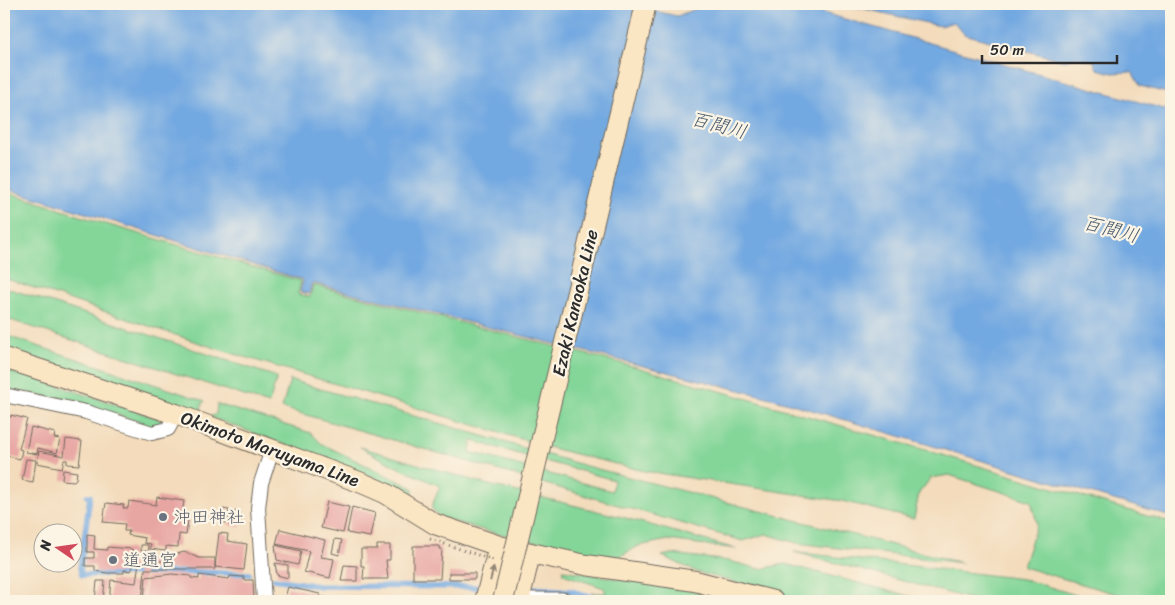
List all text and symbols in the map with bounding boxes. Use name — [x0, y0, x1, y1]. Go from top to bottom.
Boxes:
scale bar — [982, 32, 1118, 64]
text: 50 m — [990, 37, 1025, 63]
water label: 百間川 — [687, 102, 751, 148]
water label: 百間川 — [1079, 206, 1143, 252]
street label: Ezaki Kanaoka Line — [543, 226, 607, 380]
street label: Okimoto Maruyama Line — [176, 402, 364, 496]
place label: 沖田神社 — [173, 501, 245, 533]
marker: 沖田神社 — [157, 511, 169, 523]
north arrow — [32, 522, 82, 572]
text: N — [32, 537, 59, 554]
place label: 道通宮 — [123, 544, 177, 576]
marker: 道通宮 — [107, 554, 119, 566]
one-way arrow — [488, 566, 496, 581]

